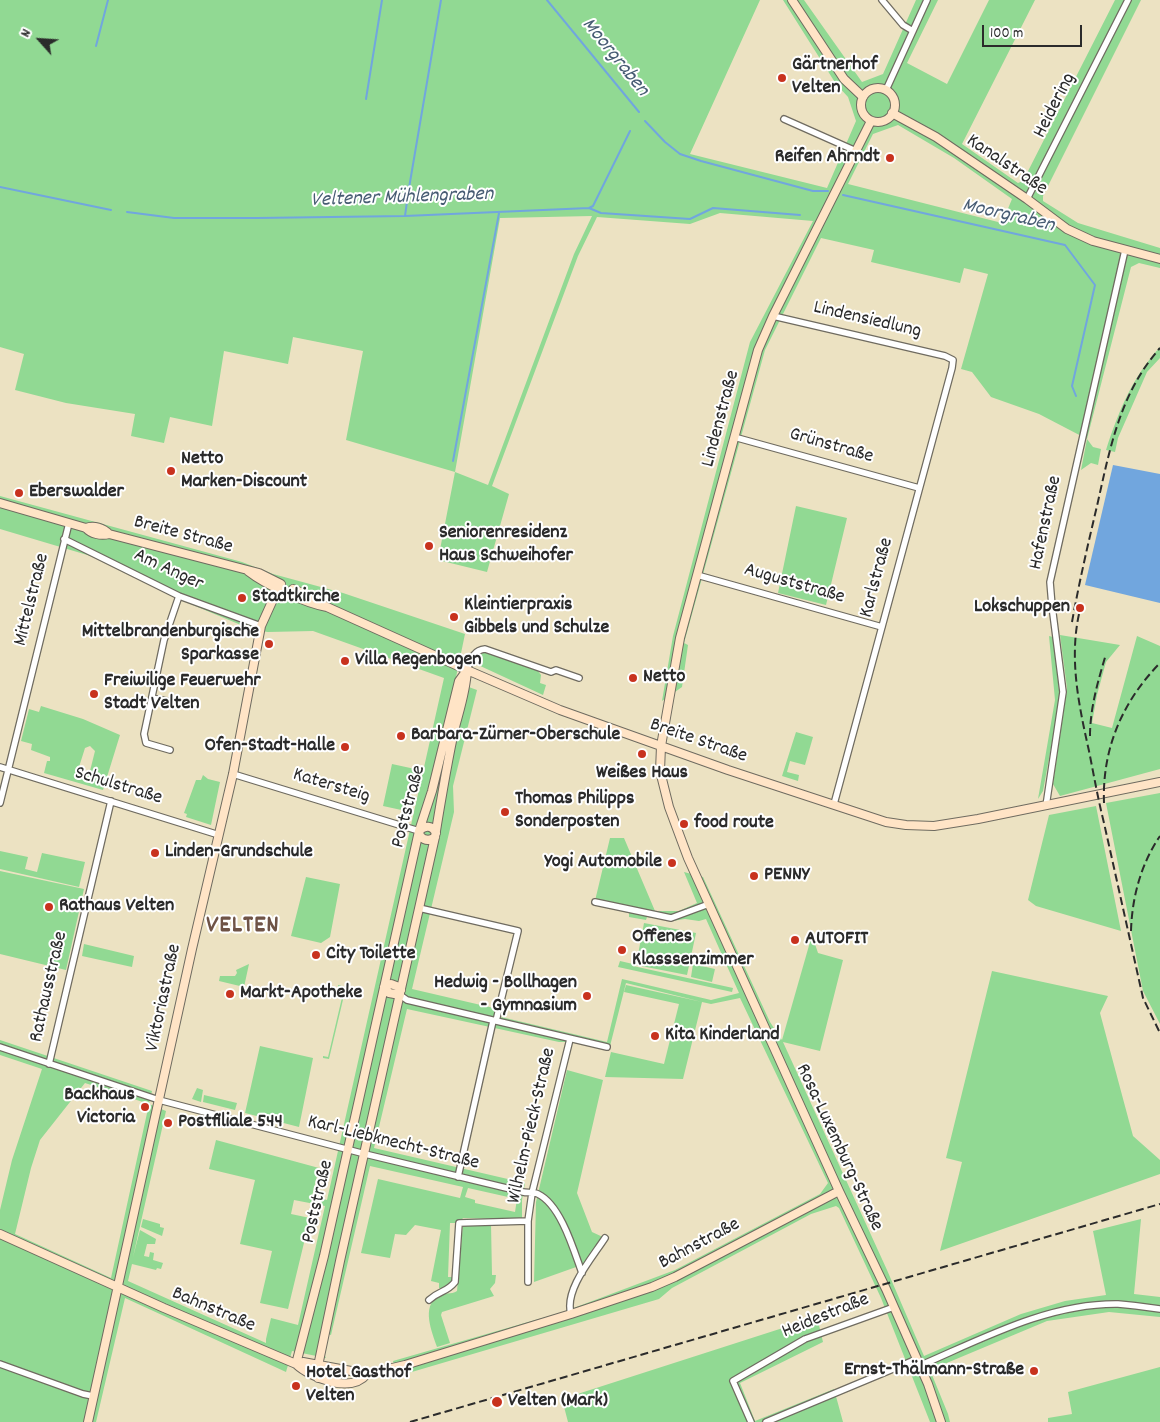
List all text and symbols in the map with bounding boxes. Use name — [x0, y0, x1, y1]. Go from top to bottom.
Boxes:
water label: Moorgraben — [575, 14, 653, 102]
north arrow — [15, 15, 65, 65]
scale bar — [985, 15, 1085, 47]
text: 100 m — [990, 23, 1023, 45]
text: N — [16, 26, 37, 41]
place label: Gärtnerhof Velten — [792, 54, 877, 101]
street label: Heidering — [1029, 69, 1083, 143]
marker: Gärtnerhof Velten — [776, 72, 788, 84]
street label: Kanalstraße — [961, 130, 1051, 202]
place label: Reifen Ahrndt — [775, 146, 880, 170]
marker: Reifen Ahrndt — [884, 152, 896, 164]
water label: Veltener Mühlengraben — [310, 183, 494, 215]
water label: Moorgraben — [960, 194, 1056, 240]
street label: Lindensiedlung — [811, 297, 923, 345]
street label: Lindenstraße — [698, 368, 746, 470]
street label: Grünstraße — [786, 424, 876, 470]
place label: Netto Marken-Discount — [181, 448, 307, 495]
marker: Netto Marken-Discount — [165, 465, 177, 477]
street label: Hafenstraße — [1025, 474, 1069, 572]
place label: Eberswalder — [29, 481, 124, 505]
marker: Eberswalder — [13, 487, 25, 499]
street label: Breite Straße — [131, 511, 235, 561]
place label: Seniorenresidenz Haus Schweihofer — [439, 522, 573, 569]
street label: Karlstraße — [856, 535, 900, 621]
marker: Seniorenresidenz Haus Schweihofer — [423, 540, 435, 552]
street label: Am Anger — [129, 544, 207, 598]
street label: Mittelstraße — [10, 551, 56, 649]
street label: Auguststraße — [741, 559, 847, 611]
place label: Stadtkirche — [252, 586, 340, 610]
marker: Stadtkirche — [236, 592, 248, 604]
place label: Kleintierpraxis Gibbels und Schulze — [464, 594, 609, 641]
place label: Lokschuppen — [974, 596, 1070, 620]
marker: Lokschuppen — [1074, 602, 1086, 614]
marker: Kleintierpraxis Gibbels und Schulze — [448, 611, 460, 623]
place label: Mittelbrandenburgische Sparkasse — [82, 621, 259, 668]
marker: Mittelbrandenburgische Sparkasse — [263, 638, 275, 650]
place label: Villa Regenbogen — [355, 649, 481, 673]
marker: Villa Regenbogen — [339, 655, 351, 667]
place label: Netto — [643, 666, 685, 690]
place label: Freiwilige Feuerwehr Stadt Velten — [104, 670, 261, 717]
marker: Netto — [627, 672, 639, 684]
marker: Freiwilige Feuerwehr Stadt Velten — [88, 688, 100, 700]
street label: Breite Straße — [646, 714, 750, 770]
place label: Barbara-Zürner-Oberschule — [411, 724, 620, 748]
marker: Barbara-Zürner-Oberschule — [395, 730, 407, 742]
place label: Ofen-Stadt-Halle — [204, 735, 335, 759]
marker: Ofen-Stadt-Halle — [339, 741, 351, 753]
marker: Weißes Haus — [636, 748, 648, 760]
street label: Schulstraße — [71, 762, 165, 812]
place label: Weißes Haus — [596, 762, 688, 786]
street label: Poststraße — [387, 763, 433, 851]
street label: Katersteig — [290, 764, 372, 810]
place label: Thomas Philipps Sonderposten — [515, 788, 634, 835]
marker: Thomas Philipps Sonderposten — [499, 806, 511, 818]
place label: food route — [694, 812, 774, 836]
marker: food route — [678, 818, 690, 830]
place label: Linden-Grundschule — [165, 841, 313, 865]
marker: Linden-Grundschule — [149, 847, 161, 859]
place label: Yogi Automobile — [544, 851, 662, 875]
marker: Yogi Automobile — [666, 857, 678, 869]
place label: PENNY — [764, 864, 809, 888]
marker: PENNY — [748, 870, 760, 882]
place label: Rathaus Velten — [59, 895, 174, 919]
marker: Rathaus Velten — [43, 901, 55, 913]
district label: VELTEN — [206, 913, 280, 943]
place label: Offenes Klasssenzimmer — [632, 926, 754, 973]
place label: AUTOFIT — [805, 928, 868, 952]
street label: Rathausstraße — [26, 929, 74, 1045]
marker: AUTOFIT — [789, 934, 801, 946]
street label: Viktoriastraße — [142, 942, 188, 1054]
place label: City Toilette — [326, 943, 415, 967]
marker: Offenes Klasssenzimmer — [616, 944, 628, 956]
marker: City Toilette — [310, 949, 322, 961]
place label: Hedwig - Bollhagen - Gymnasium — [434, 972, 577, 1019]
place label: Markt-Apotheke — [240, 982, 362, 1006]
marker: Markt-Apotheke — [224, 988, 236, 1000]
marker: Hedwig - Bollhagen - Gymnasium — [581, 990, 593, 1002]
place label: Kita Kinderland — [665, 1024, 780, 1048]
marker: Kita Kinderland — [649, 1030, 661, 1042]
street label: Wilhelm-Pieck-Straße — [503, 1046, 563, 1206]
street label: Rosa-Luxemburg-Straße — [789, 1061, 887, 1235]
place label: Backhaus Victoria — [64, 1084, 135, 1131]
marker: Backhaus Victoria — [139, 1101, 151, 1113]
place label: Postfiliale 544 — [178, 1111, 283, 1135]
street label: Karl-Liebknecht-Straße — [305, 1111, 481, 1177]
marker: Postfiliale 544 — [162, 1117, 174, 1129]
street label: Poststraße — [298, 1158, 340, 1246]
street label: Bahnstraße — [655, 1214, 745, 1276]
street label: Bahnstraße — [168, 1283, 258, 1339]
street label: Heidestraße — [779, 1289, 873, 1345]
place label: Ernst-Thälmann-Straße — [844, 1359, 1024, 1383]
place label: Hotel Gasthof Velten — [306, 1362, 411, 1409]
marker: Ernst-Thälmann-Straße — [1028, 1365, 1040, 1377]
marker: Hotel Gasthof Velten — [290, 1380, 302, 1392]
place label: Velten (Mark) — [508, 1390, 608, 1414]
marker: Velten (Mark) — [490, 1395, 504, 1409]

